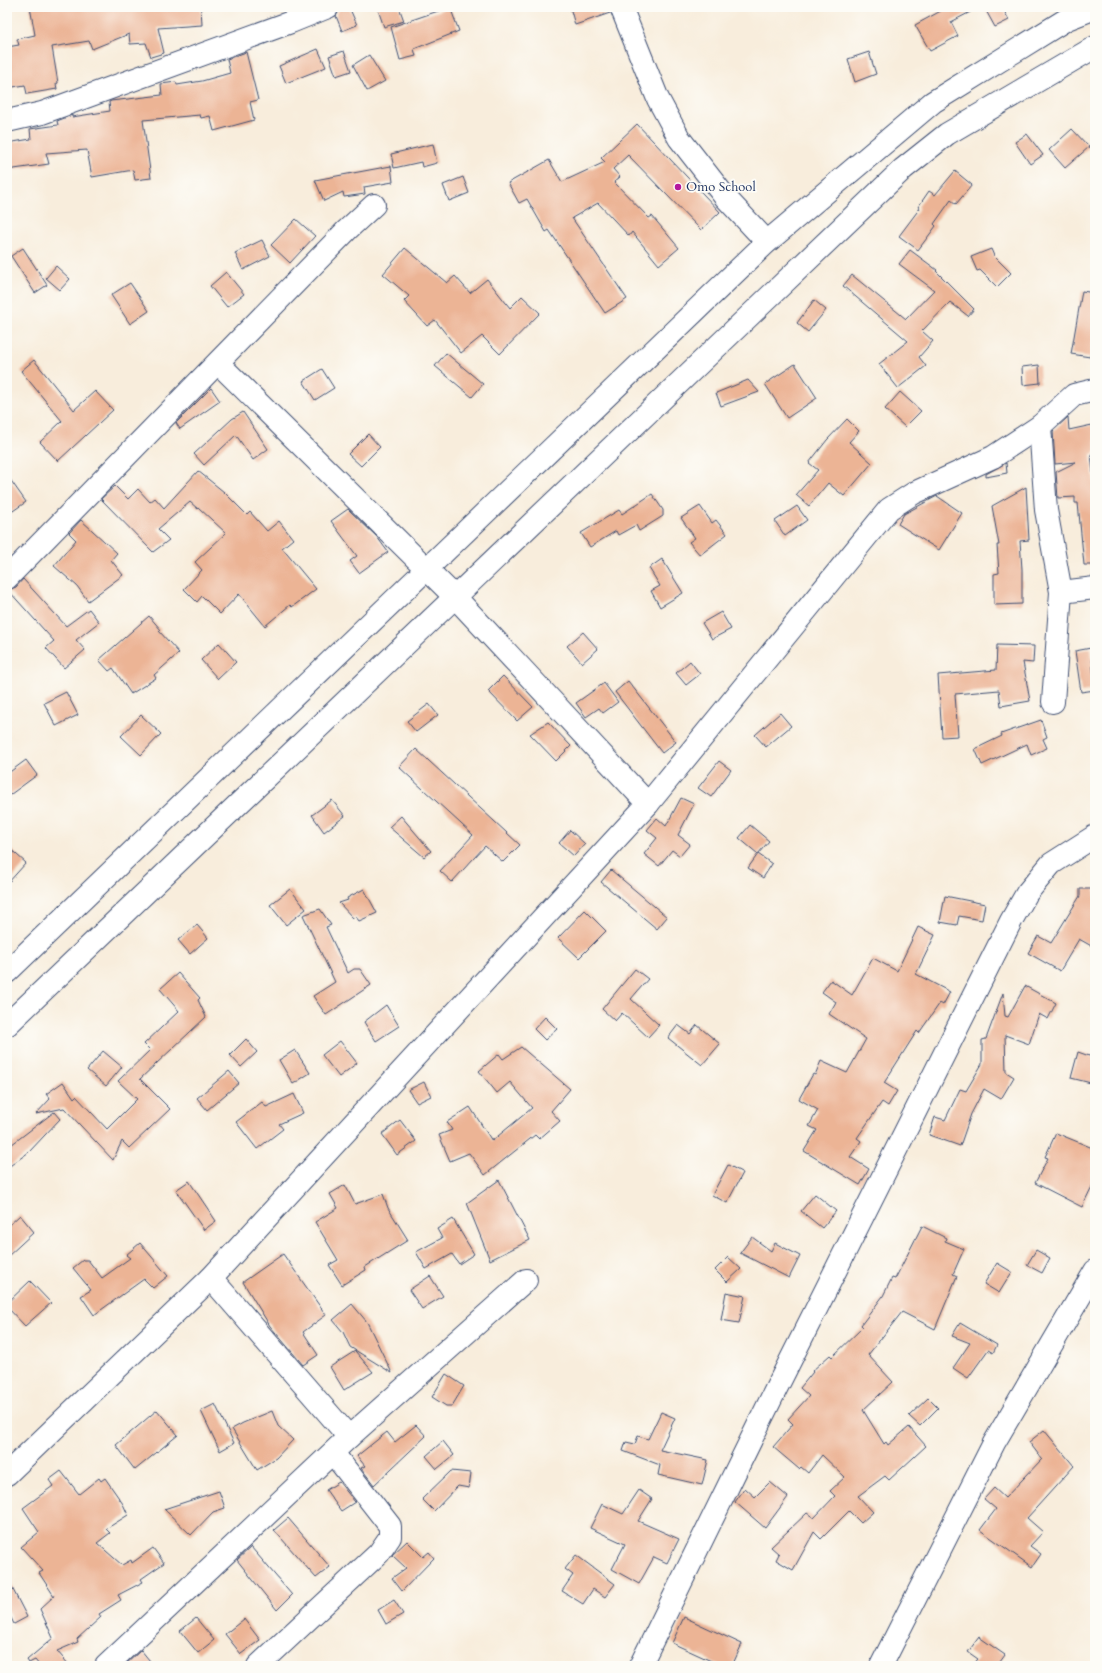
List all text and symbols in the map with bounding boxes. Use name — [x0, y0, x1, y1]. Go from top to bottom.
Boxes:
place label: Omo School — [686, 178, 756, 196]
marker: Omo School — [673, 182, 683, 192]

